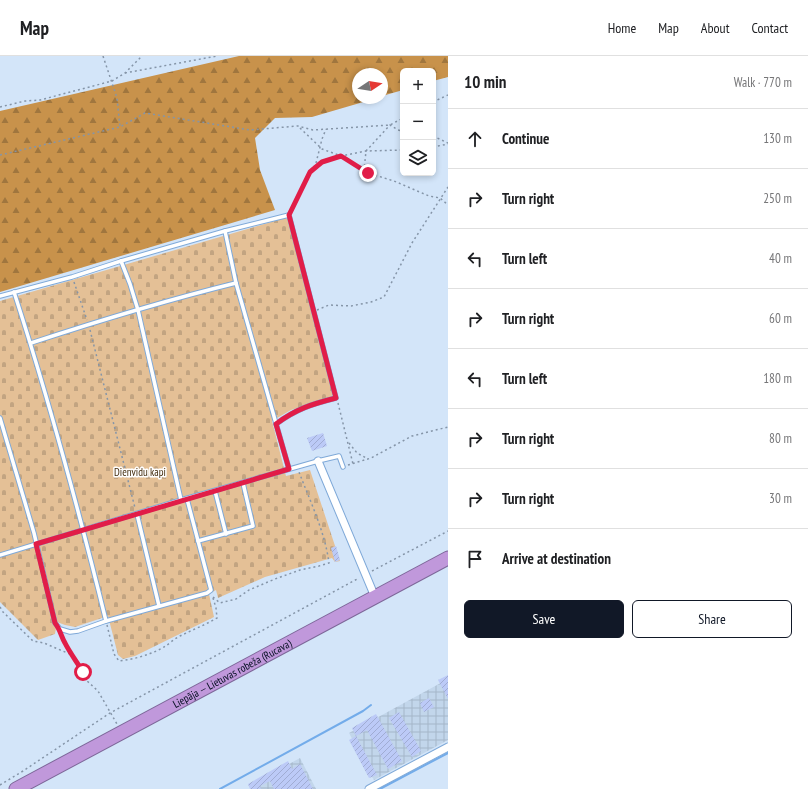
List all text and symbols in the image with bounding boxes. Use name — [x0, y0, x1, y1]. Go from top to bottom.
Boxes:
text: Map — [20, 16, 49, 40]
text: Home — [608, 19, 636, 37]
text: Map — [658, 19, 679, 37]
text: About — [701, 19, 730, 37]
text: Contact — [752, 19, 788, 37]
north arrow — [352, 68, 388, 104]
map controls — [400, 68, 436, 176]
button: + — [400, 68, 436, 104]
text: 10 min — [464, 71, 506, 93]
text: Walk · 770 m — [734, 74, 792, 91]
button: − — [400, 104, 436, 140]
icon: ahead — [464, 128, 486, 150]
text: Continue — [502, 129, 549, 148]
text: 130 m — [763, 130, 792, 147]
button: layers — [400, 140, 436, 176]
route end — [359, 164, 377, 182]
icon: right — [464, 188, 486, 210]
text: Turn right — [502, 189, 554, 208]
text: 250 m — [763, 190, 792, 207]
icon: left — [464, 248, 486, 270]
text: Turn left — [502, 249, 547, 268]
text: 40 m — [769, 250, 792, 267]
icon: right — [464, 308, 486, 330]
text: Turn right — [502, 309, 554, 328]
text: 60 m — [769, 310, 792, 327]
icon: left — [464, 368, 486, 390]
text: Turn left — [502, 369, 547, 388]
text: 180 m — [763, 370, 792, 387]
icon: right — [464, 428, 486, 450]
text: Turn right — [502, 429, 554, 448]
text: 80 m — [769, 430, 792, 447]
park label: Dienvidu kapi — [114, 465, 166, 479]
icon: right — [464, 488, 486, 510]
text: Turn right — [502, 489, 554, 508]
text: 30 m — [769, 490, 792, 507]
icon: arrive — [464, 548, 486, 570]
text: Arrive at destination — [502, 549, 611, 568]
button: Save — [464, 600, 624, 638]
button: Share — [632, 600, 792, 638]
street label: Liepāja — Lietuvas robeža (Rucava) — [170, 636, 294, 711]
route start — [74, 663, 92, 681]

